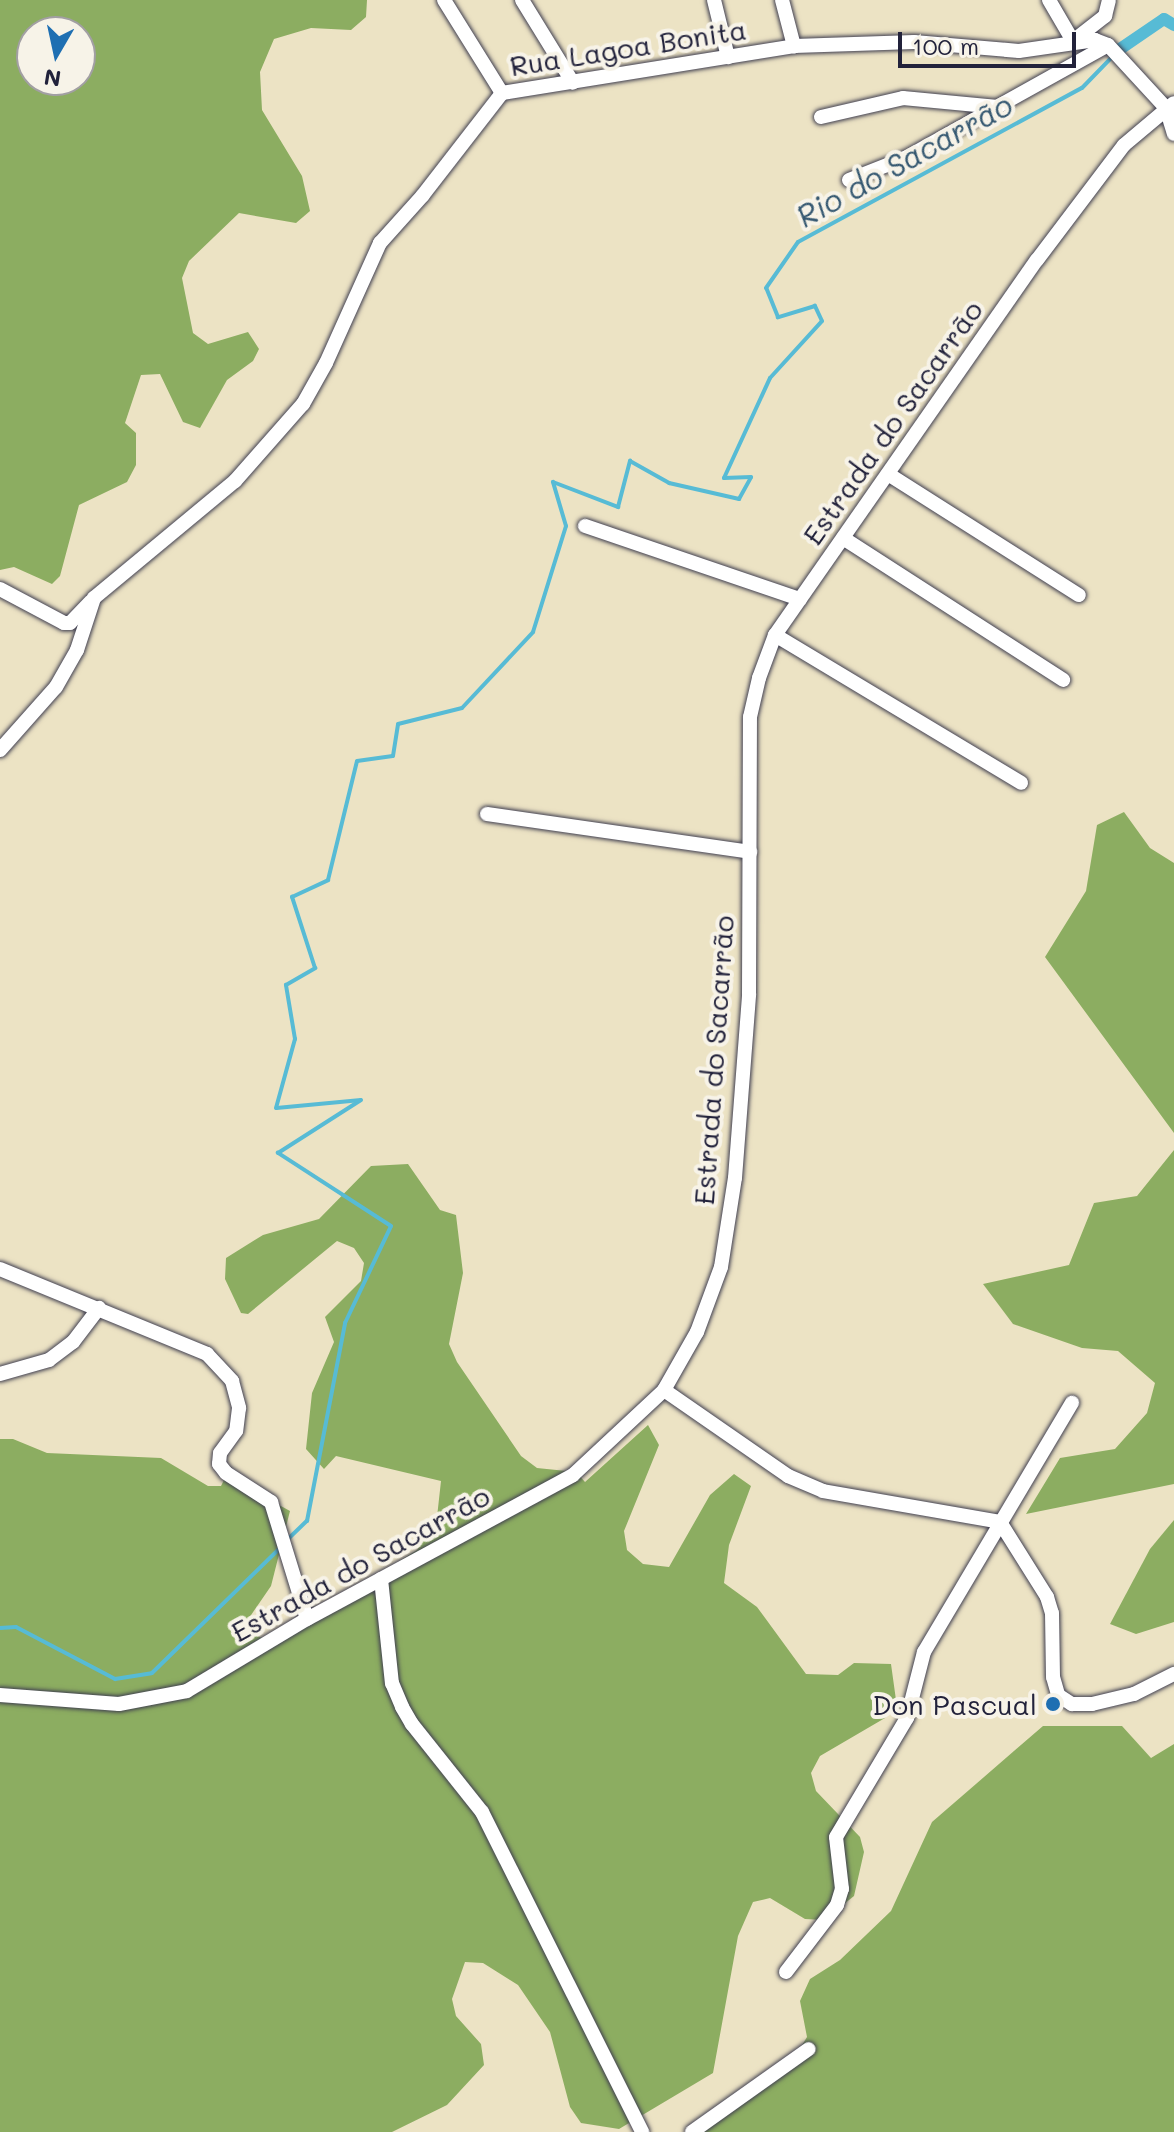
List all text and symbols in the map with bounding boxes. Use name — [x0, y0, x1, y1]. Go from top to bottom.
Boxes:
street label: Rua Lagoa Bonita — [507, 12, 749, 82]
north arrow — [16, 16, 96, 96]
scale bar — [902, 16, 1080, 66]
text: 100 m — [912, 30, 979, 61]
text: N — [42, 63, 63, 94]
water label: Rio do Sacarrão — [790, 86, 1018, 234]
street label: Estrada do Sacarrão — [795, 293, 989, 551]
street label: Estrada do Sacarrão — [686, 914, 740, 1206]
street label: Estrada do Sacarrão — [225, 1478, 495, 1648]
place label: Don Pascual — [872, 1687, 1037, 1721]
marker: Don Pascual — [1044, 1695, 1062, 1713]

